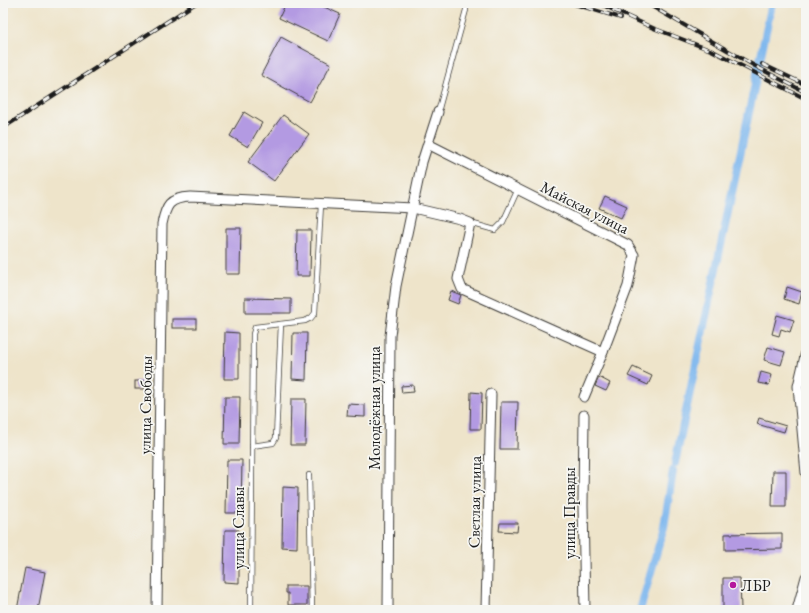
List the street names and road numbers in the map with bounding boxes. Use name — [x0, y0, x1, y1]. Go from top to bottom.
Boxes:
street label: Майская улица — [537, 176, 633, 239]
street label: Молодёжная улица — [364, 346, 385, 470]
street label: улица Свободы — [134, 355, 157, 455]
street label: Светлая улица — [463, 455, 486, 548]
street label: улица Правды — [559, 467, 580, 559]
street label: улица Славы — [228, 486, 249, 569]

